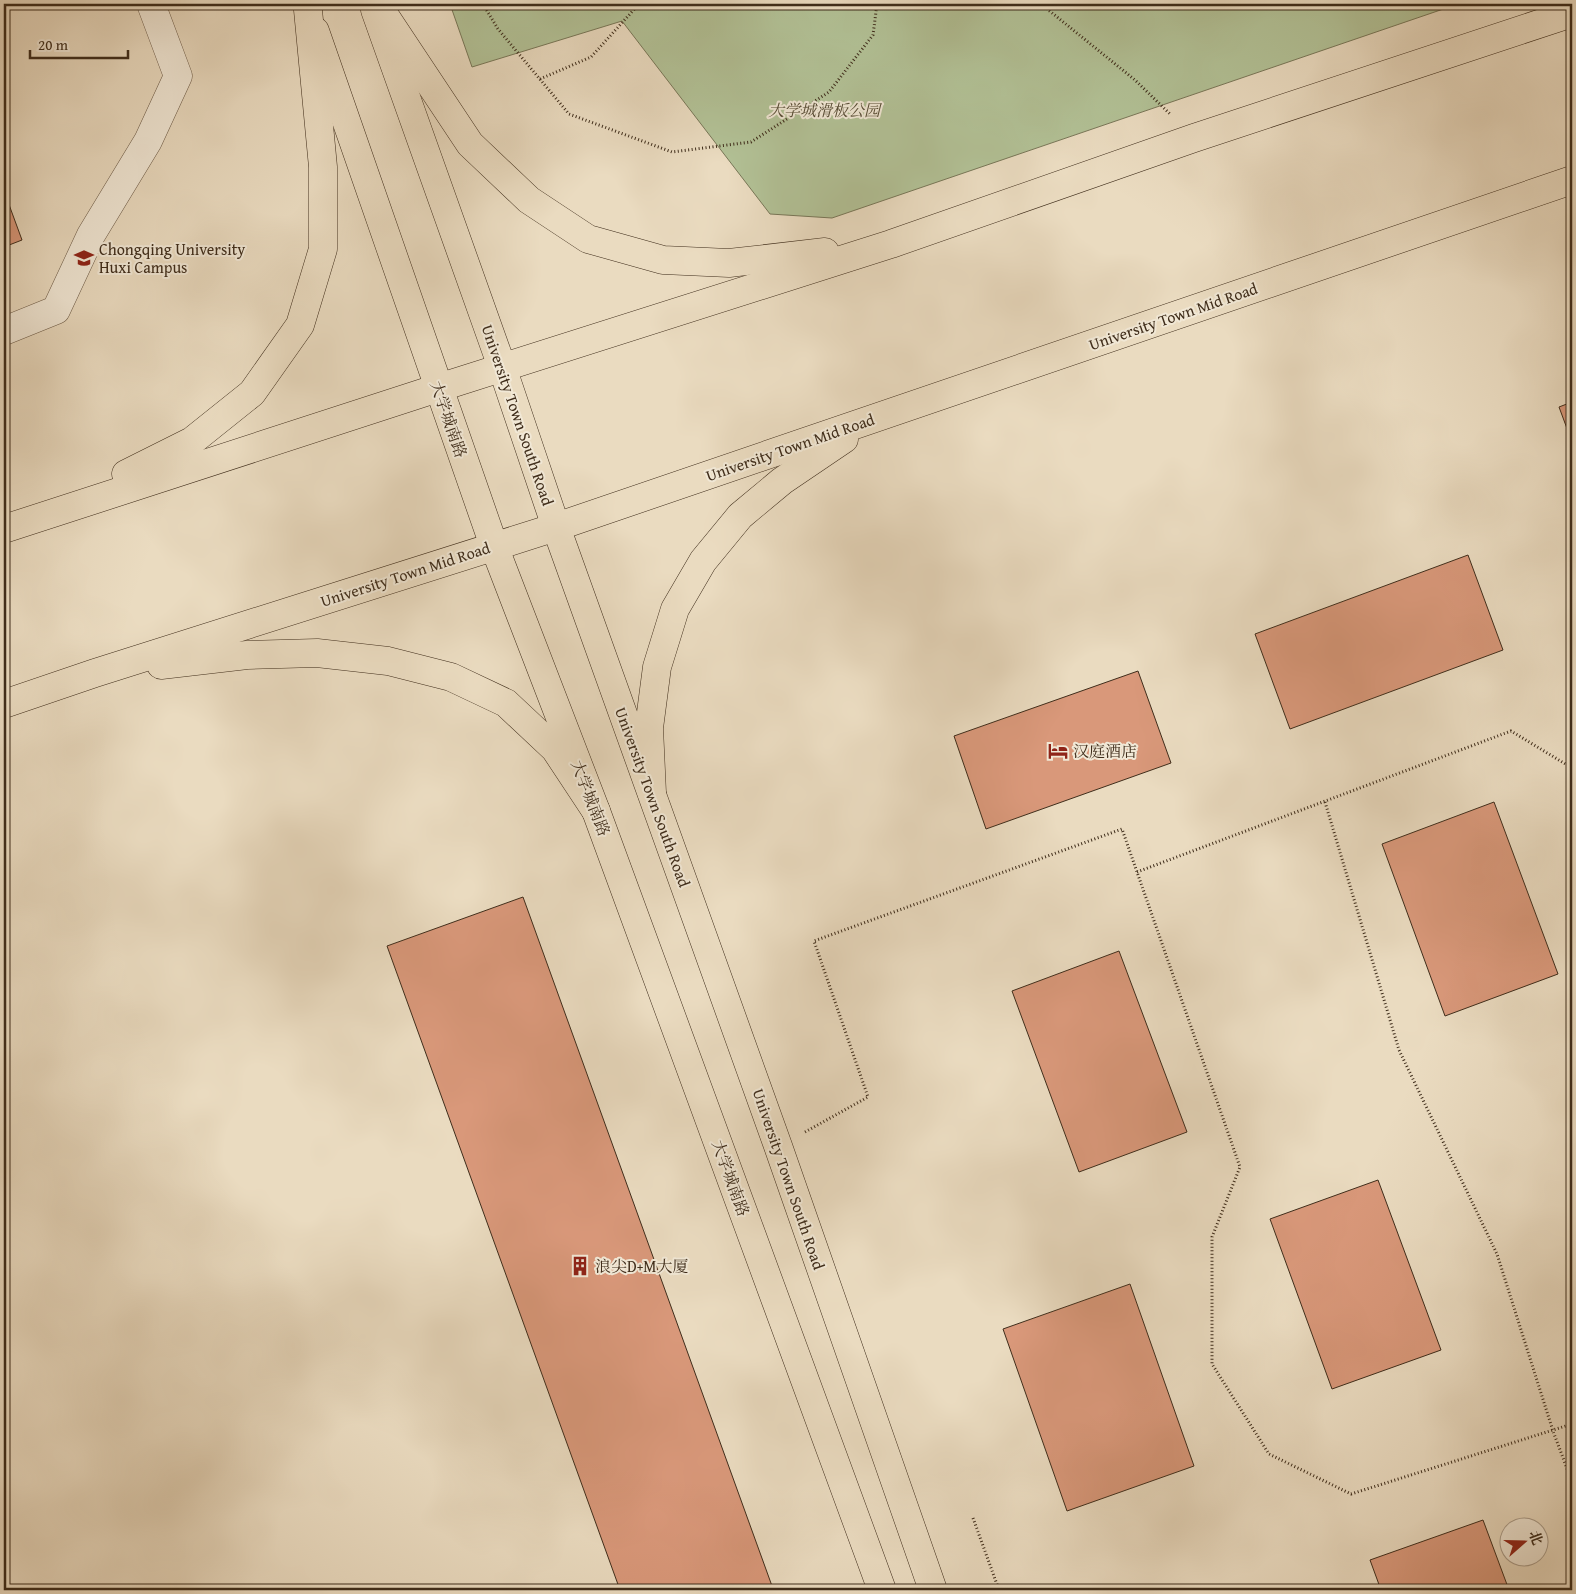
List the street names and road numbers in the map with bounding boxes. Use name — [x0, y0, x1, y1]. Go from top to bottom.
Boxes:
street label: University Town Mid Road — [1085, 276, 1261, 356]
street label: University Town South Road — [476, 321, 560, 509]
street label: 大学城南路 — [425, 377, 473, 461]
street label: University Town Mid Road — [702, 407, 878, 487]
street label: University Town Mid Road — [317, 535, 493, 613]
street label: University Town South Road — [609, 704, 697, 891]
street label: 大学城南路 — [565, 756, 617, 840]
street label: University Town South Road — [747, 1085, 831, 1273]
street label: 大学城南路 — [706, 1136, 756, 1220]

